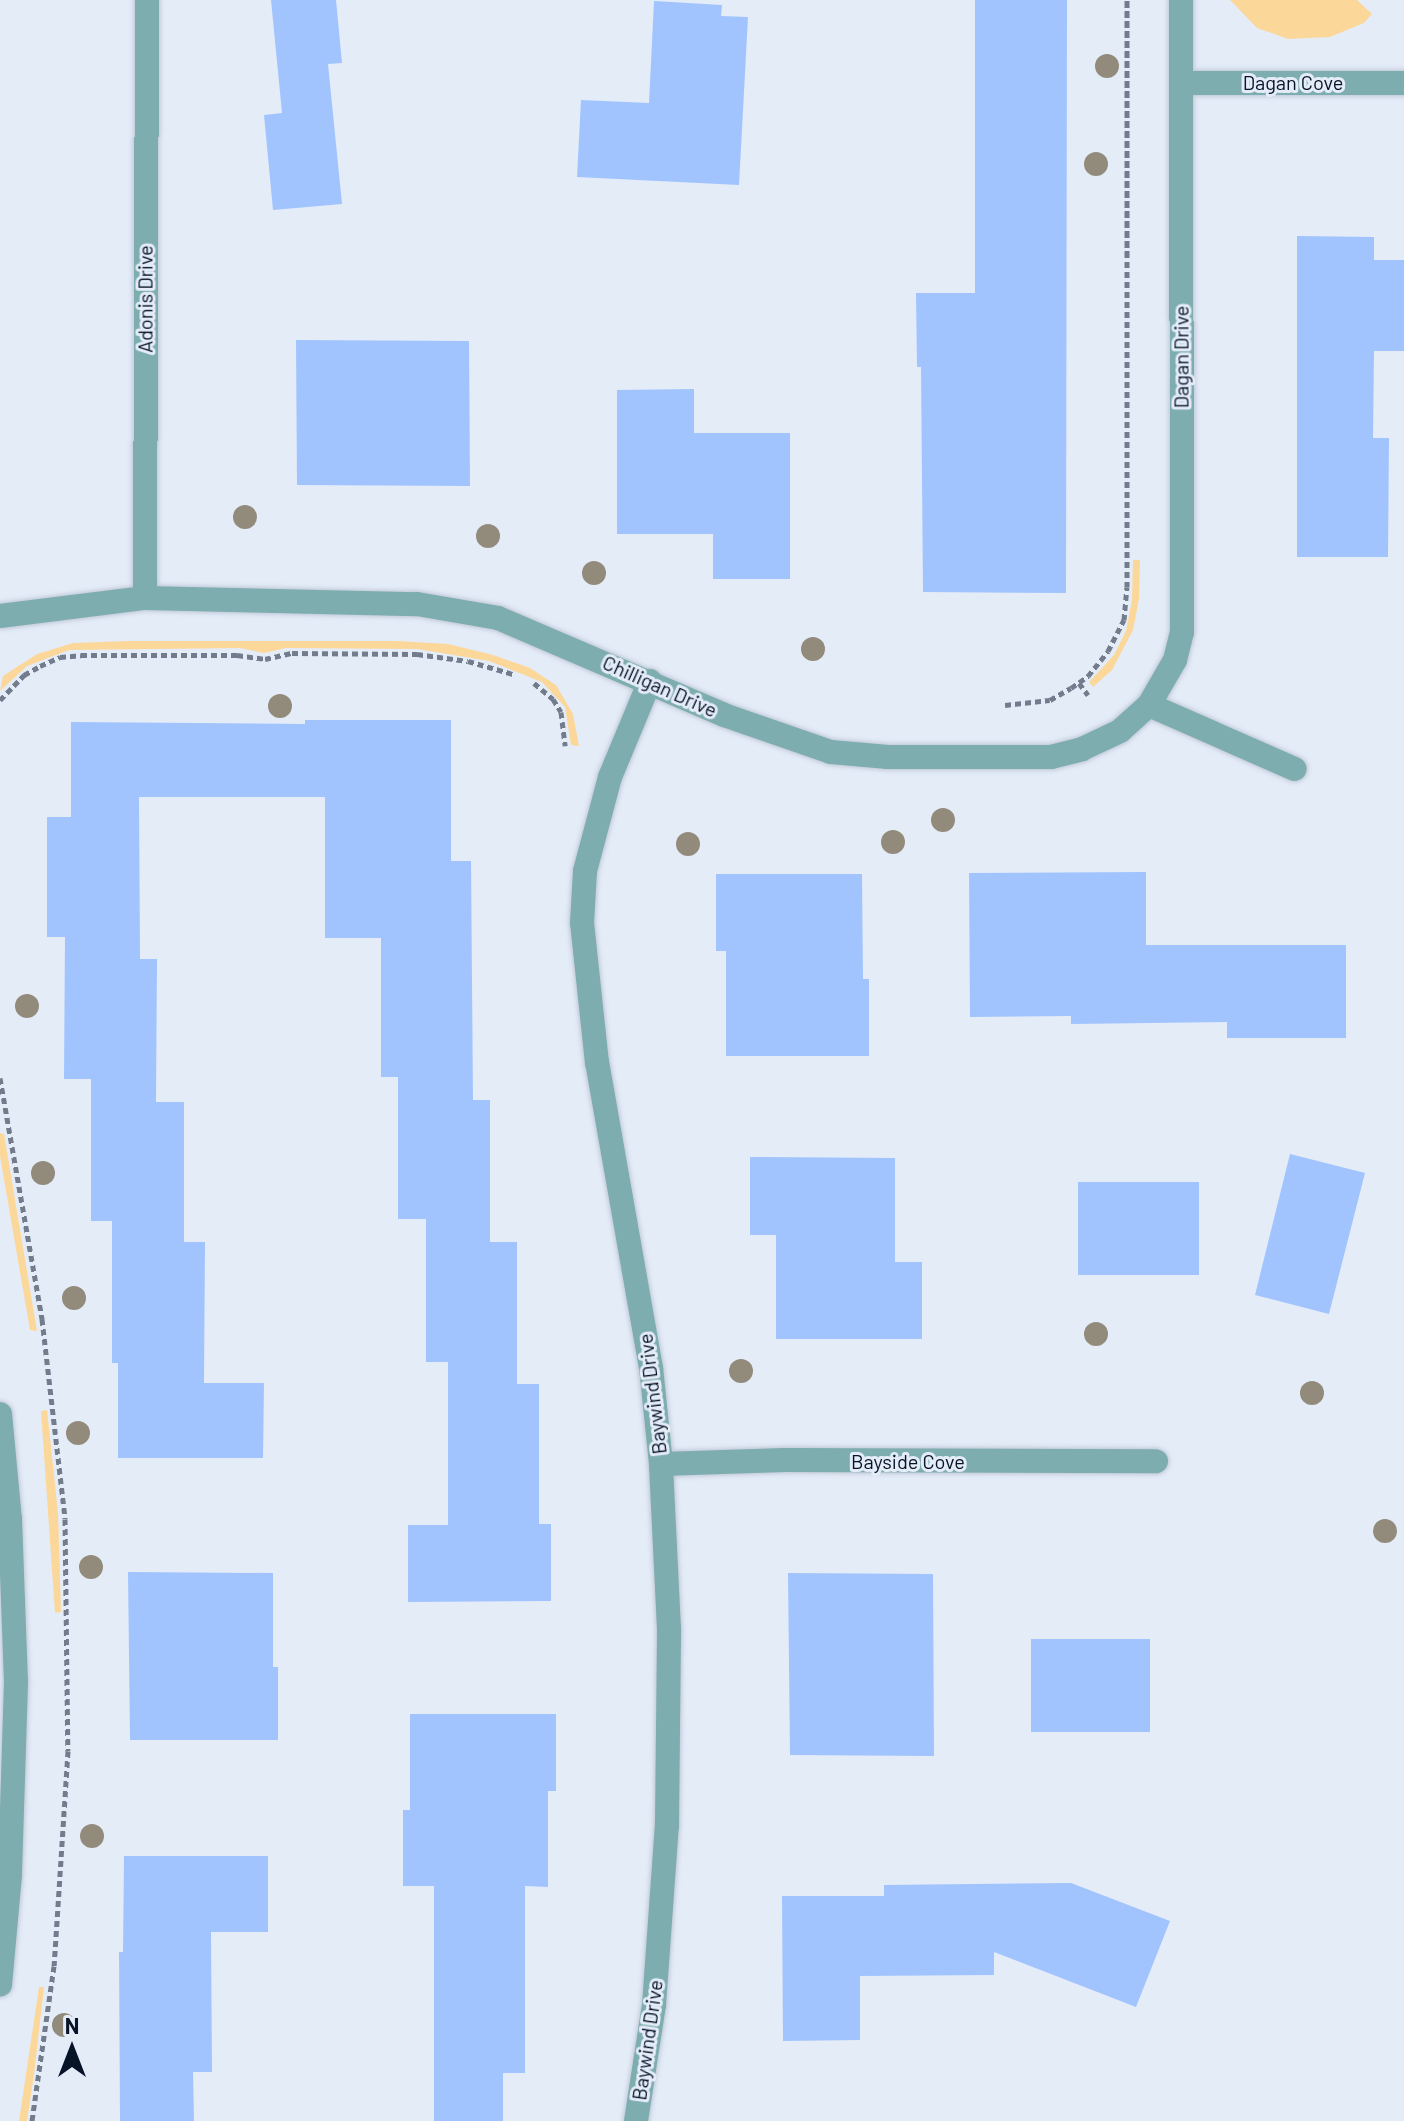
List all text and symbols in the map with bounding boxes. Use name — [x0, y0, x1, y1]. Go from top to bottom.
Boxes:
street label: Dagan Cove — [1243, 70, 1343, 94]
street label: Adonis Drive — [133, 245, 157, 353]
street label: Dagan Drive — [1169, 306, 1193, 408]
street label: Chilligan Drive — [599, 650, 721, 722]
street label: Baywind Drive — [633, 1332, 671, 1456]
street label: Bayside Cove — [851, 1449, 965, 1473]
street label: Baywind Drive — [627, 1978, 667, 2102]
north arrow — [32, 2009, 112, 2089]
text: N — [65, 2012, 79, 2038]

